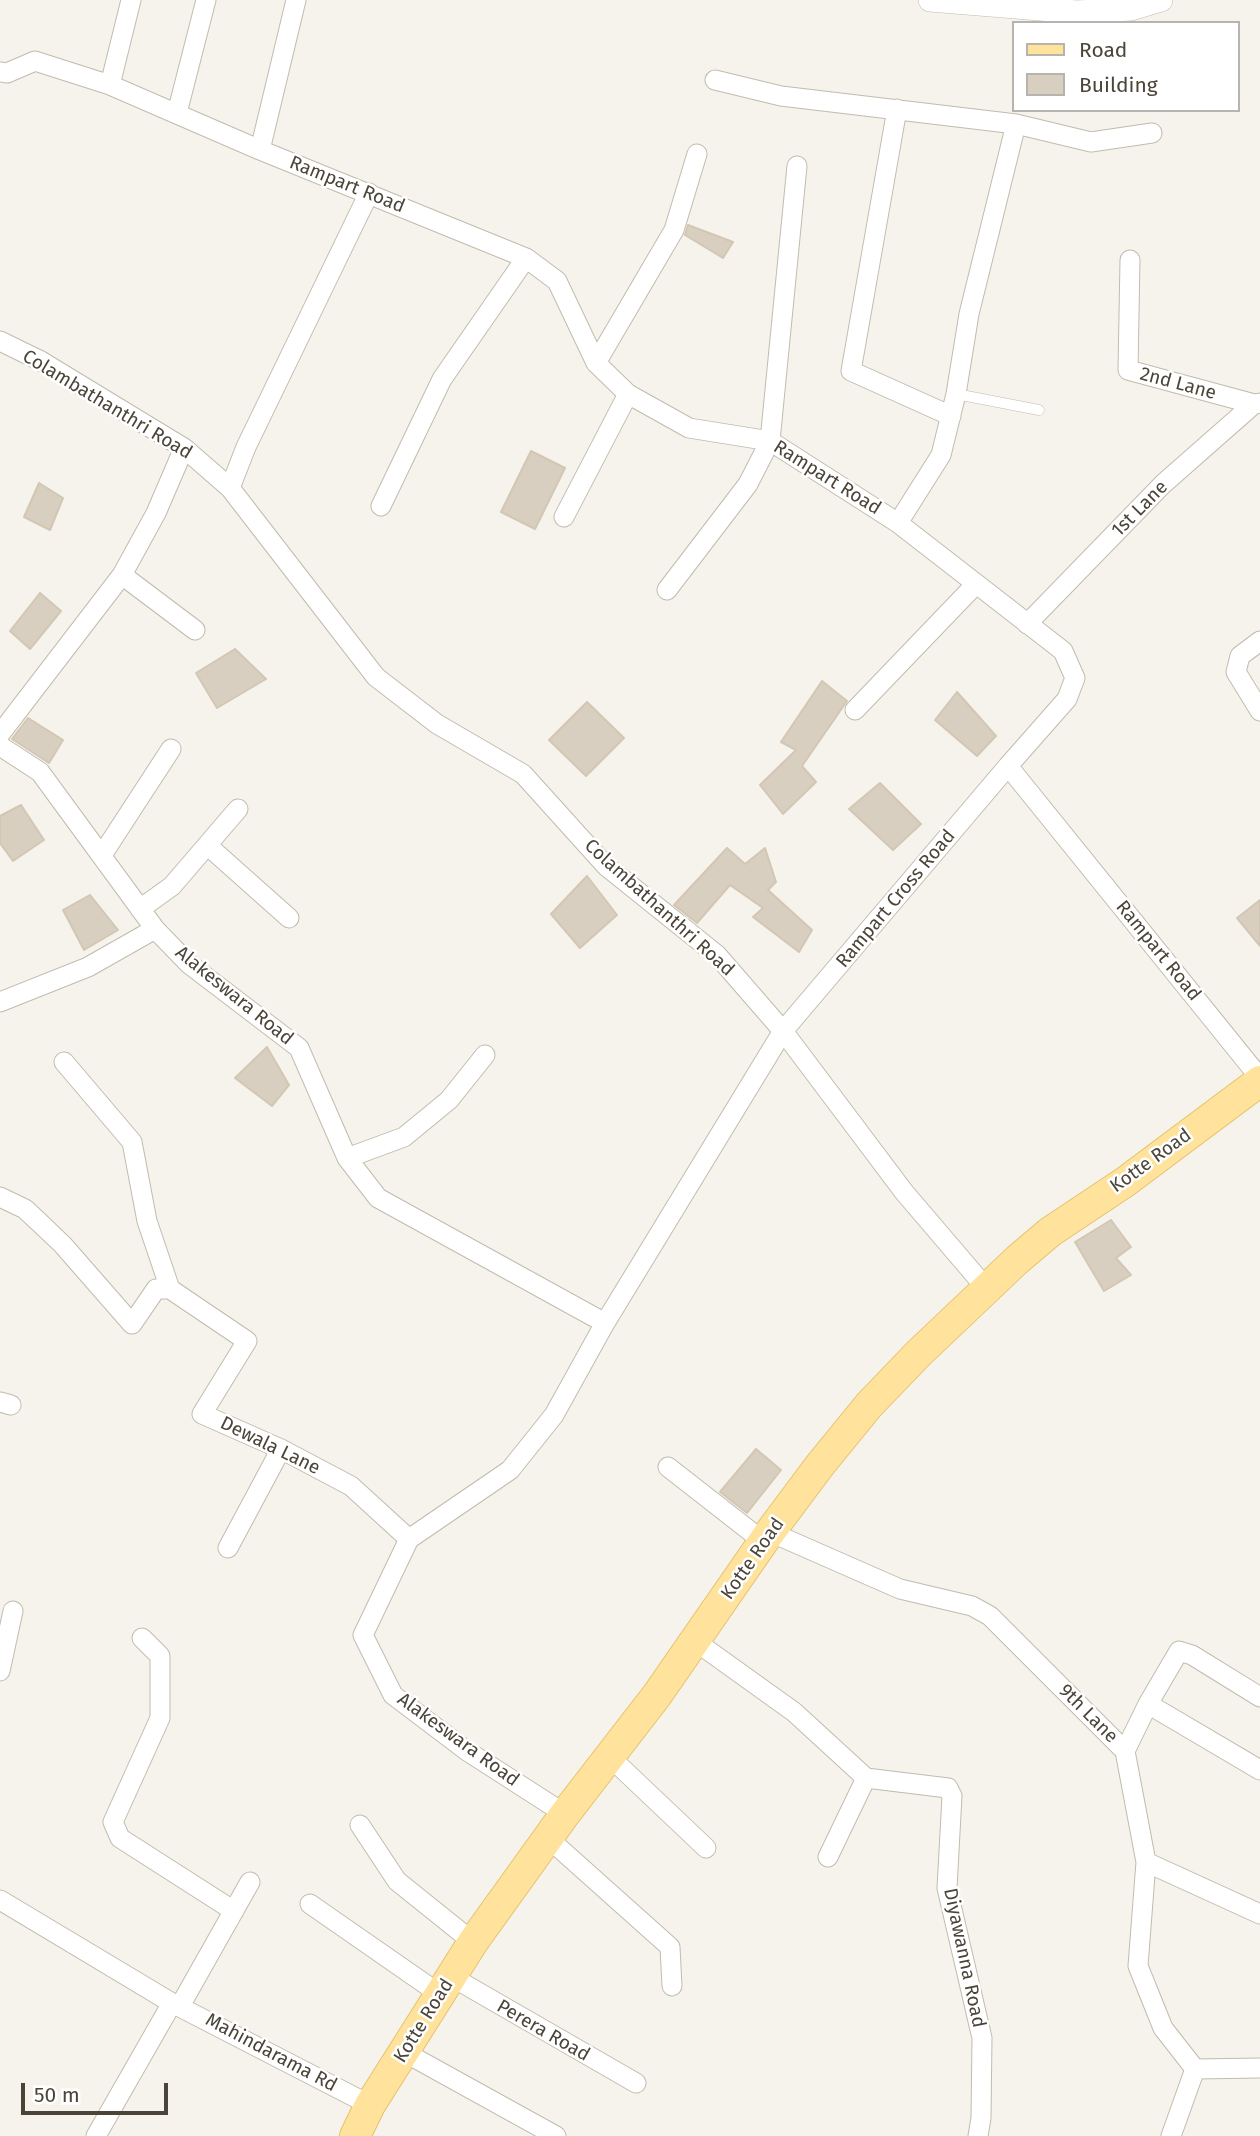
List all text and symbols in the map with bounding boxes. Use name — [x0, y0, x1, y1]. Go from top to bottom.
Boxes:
legend — [1012, 21, 1239, 112]
text: Road — [1079, 37, 1127, 63]
text: Building — [1079, 72, 1158, 98]
street label: Rampart Road — [286, 152, 408, 218]
street label: Colambathanthri Road — [18, 345, 196, 465]
street label: 2nd Lane — [1137, 363, 1219, 405]
street label: Rampart Road — [769, 436, 885, 520]
street label: 1st Lane — [1107, 476, 1173, 542]
street label: Rampart Cross Road — [832, 825, 960, 973]
street label: Colambathanthri Road — [579, 835, 739, 981]
street label: Rampart Road — [1111, 896, 1205, 1006]
street label: Alakeswara Road — [171, 942, 297, 1050]
street label: Kotte Road — [1106, 1124, 1196, 1198]
street label: Dewala Lane — [216, 1412, 324, 1480]
street label: Kotte Road — [717, 1514, 789, 1604]
street label: 9th Lane — [1054, 1680, 1122, 1748]
street label: Alakeswara Road — [393, 1688, 523, 1792]
street label: Diyawanna Road — [938, 1886, 990, 2030]
street label: Kotte Road — [389, 1975, 459, 2067]
street label: Perera Road — [492, 1995, 594, 2067]
street label: Mahindarama Rd — [201, 2009, 341, 2097]
scale bar — [24, 2070, 172, 2114]
text: 50 m — [34, 2082, 80, 2108]

